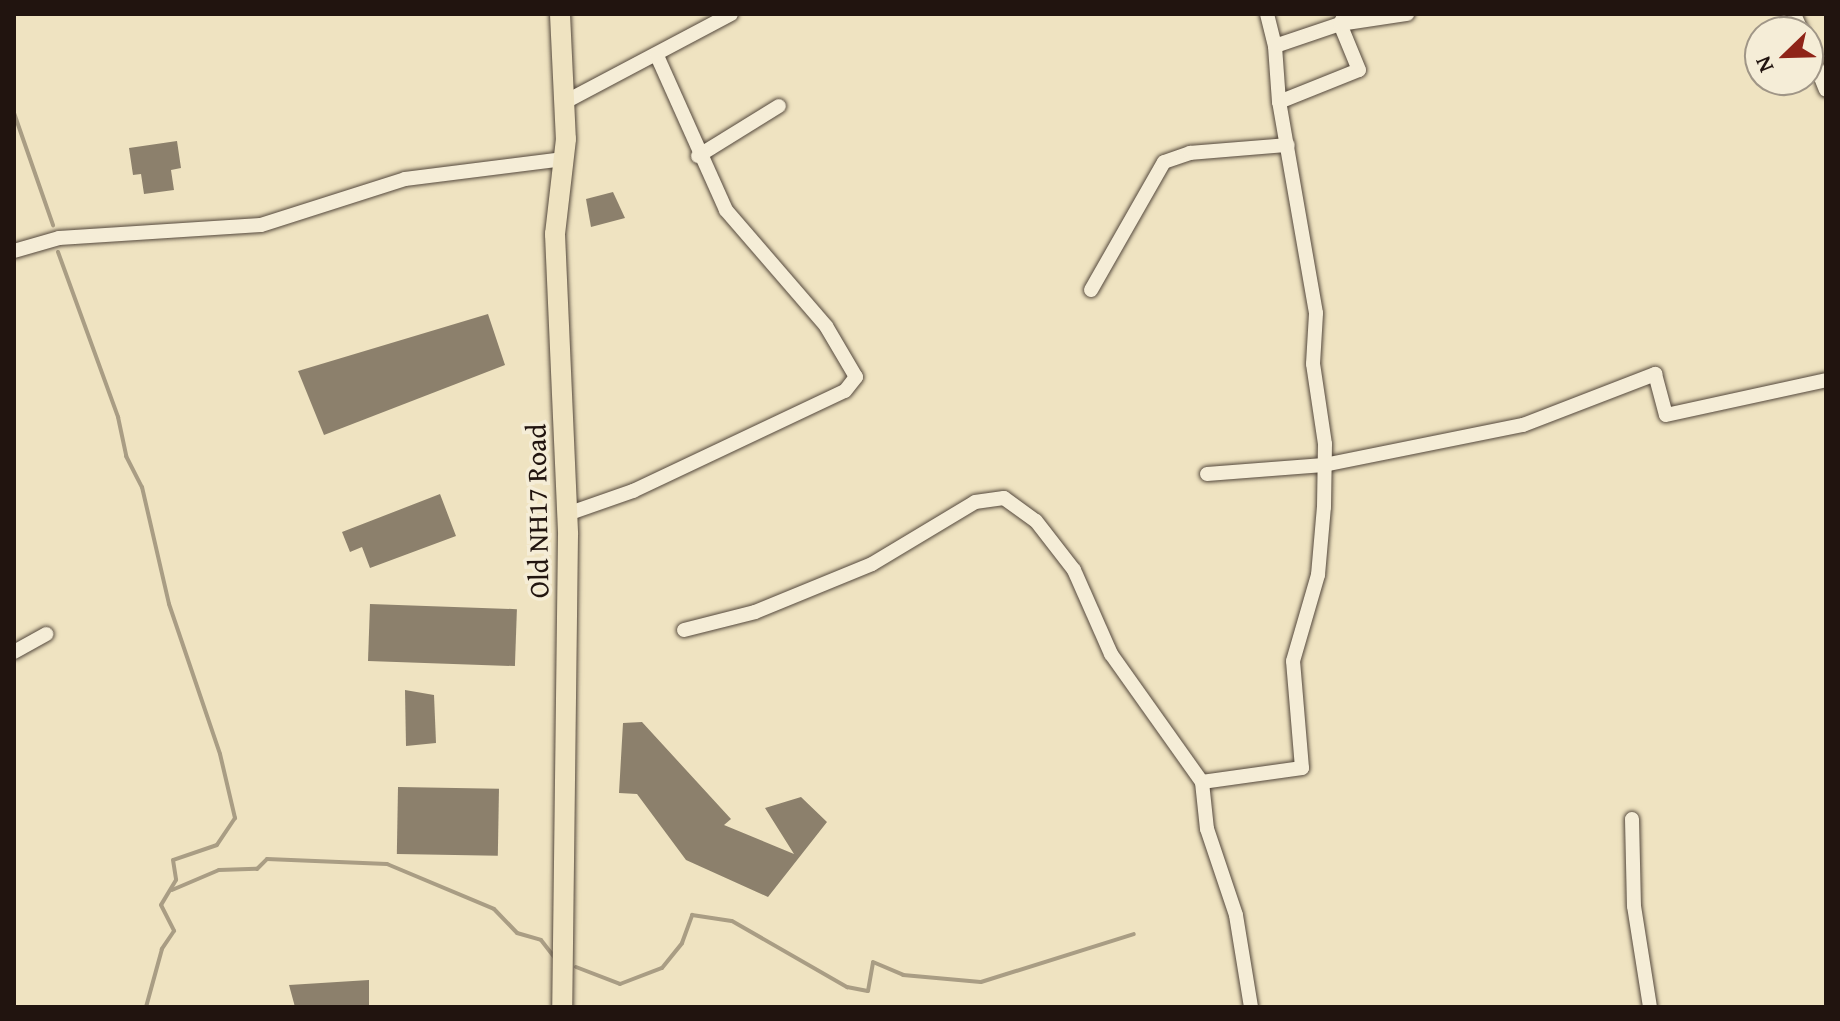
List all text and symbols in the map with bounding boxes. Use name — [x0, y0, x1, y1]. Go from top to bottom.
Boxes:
north arrow — [1744, 16, 1824, 96]
text: N — [1746, 52, 1781, 78]
street label: Old NH17 Road — [519, 423, 555, 599]

